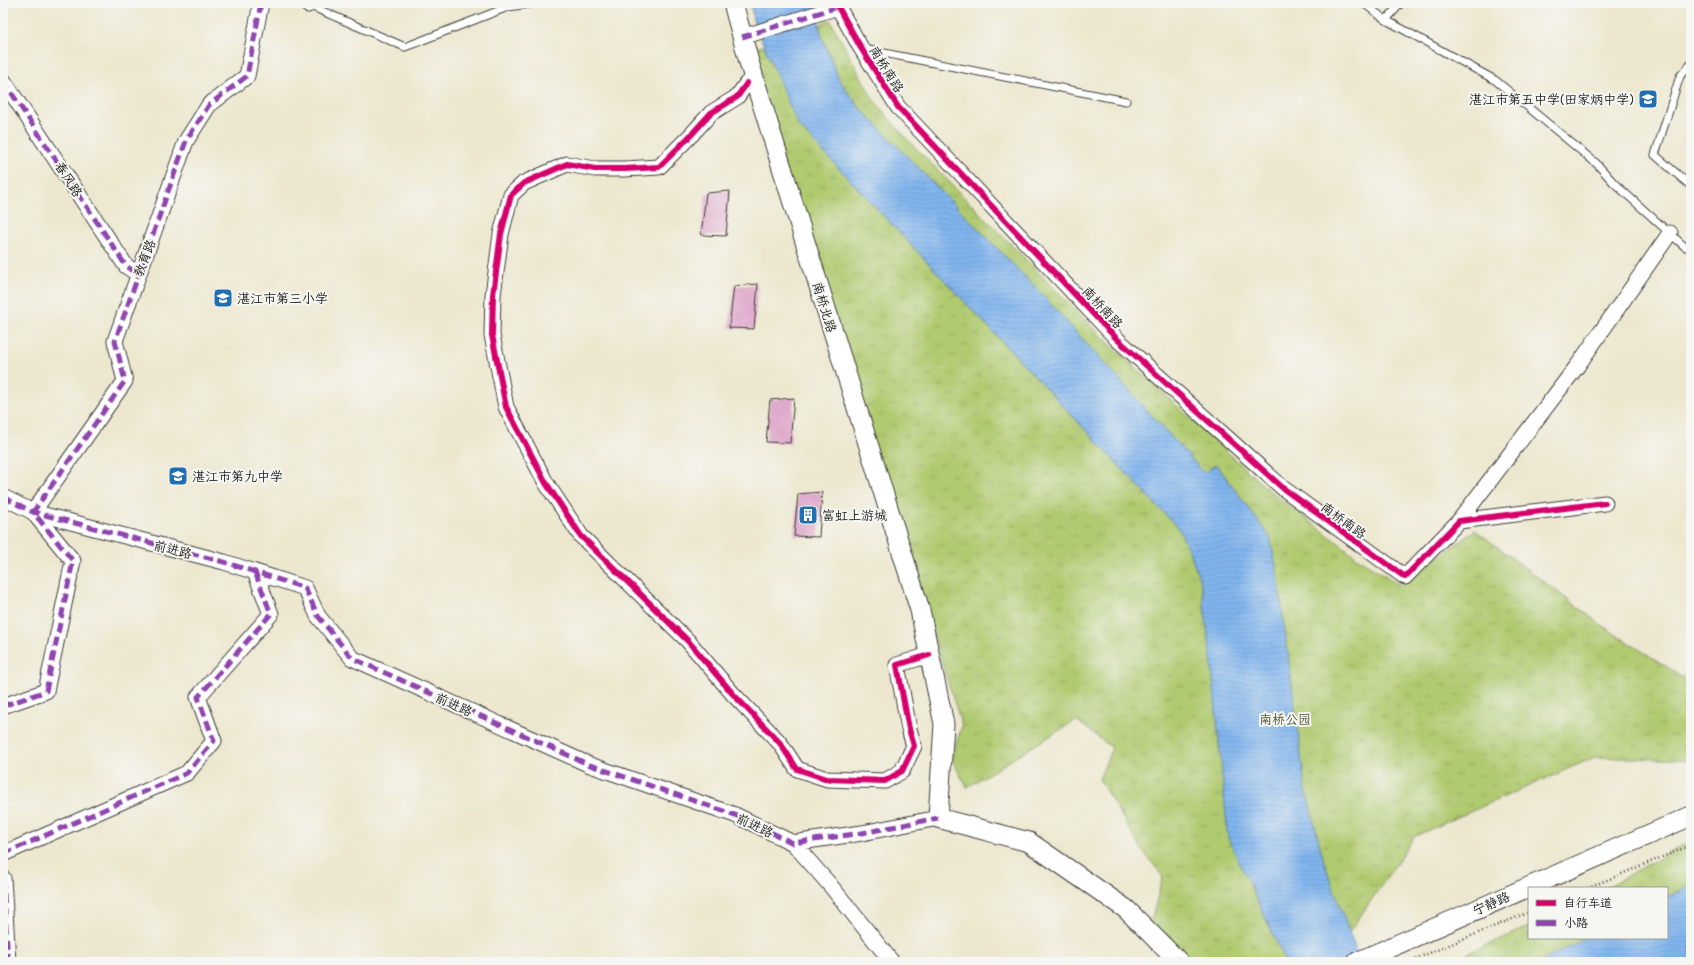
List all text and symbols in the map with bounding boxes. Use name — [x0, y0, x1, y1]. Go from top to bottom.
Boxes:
street label: 南桥南路 — [866, 42, 908, 96]
school or university icon: 湛江市第五中学(田家炳中学) — [1637, 88, 1659, 110]
place label: 湛江市第五中学(田家炳中学) — [1469, 90, 1634, 108]
street label: 春风路 — [51, 158, 87, 200]
street label: 教育路 — [129, 237, 159, 279]
street label: 南桥北路 — [809, 279, 841, 335]
street label: 南桥南路 — [1079, 282, 1127, 332]
school or university icon: 湛江市第三小学 — [212, 287, 234, 309]
place label: 湛江市第三小学 — [237, 289, 328, 307]
school or university icon: 湛江市第九中学 — [167, 465, 189, 487]
place label: 湛江市第九中学 — [192, 467, 283, 485]
street label: 南桥南路 — [1318, 497, 1370, 543]
building icon: 富虹上游城 — [797, 504, 819, 526]
place label: 富虹上游城 — [822, 506, 887, 524]
street label: 前进路 — [152, 536, 194, 562]
street label: 前进路 — [433, 688, 475, 720]
park label: 南桥公园 — [1259, 710, 1311, 728]
street label: 前进路 — [734, 809, 776, 841]
street label: 宁静路 — [1470, 887, 1512, 919]
legend — [1528, 887, 1668, 939]
text: 自行车道 — [1564, 894, 1612, 911]
text: 小路 — [1564, 914, 1588, 931]

